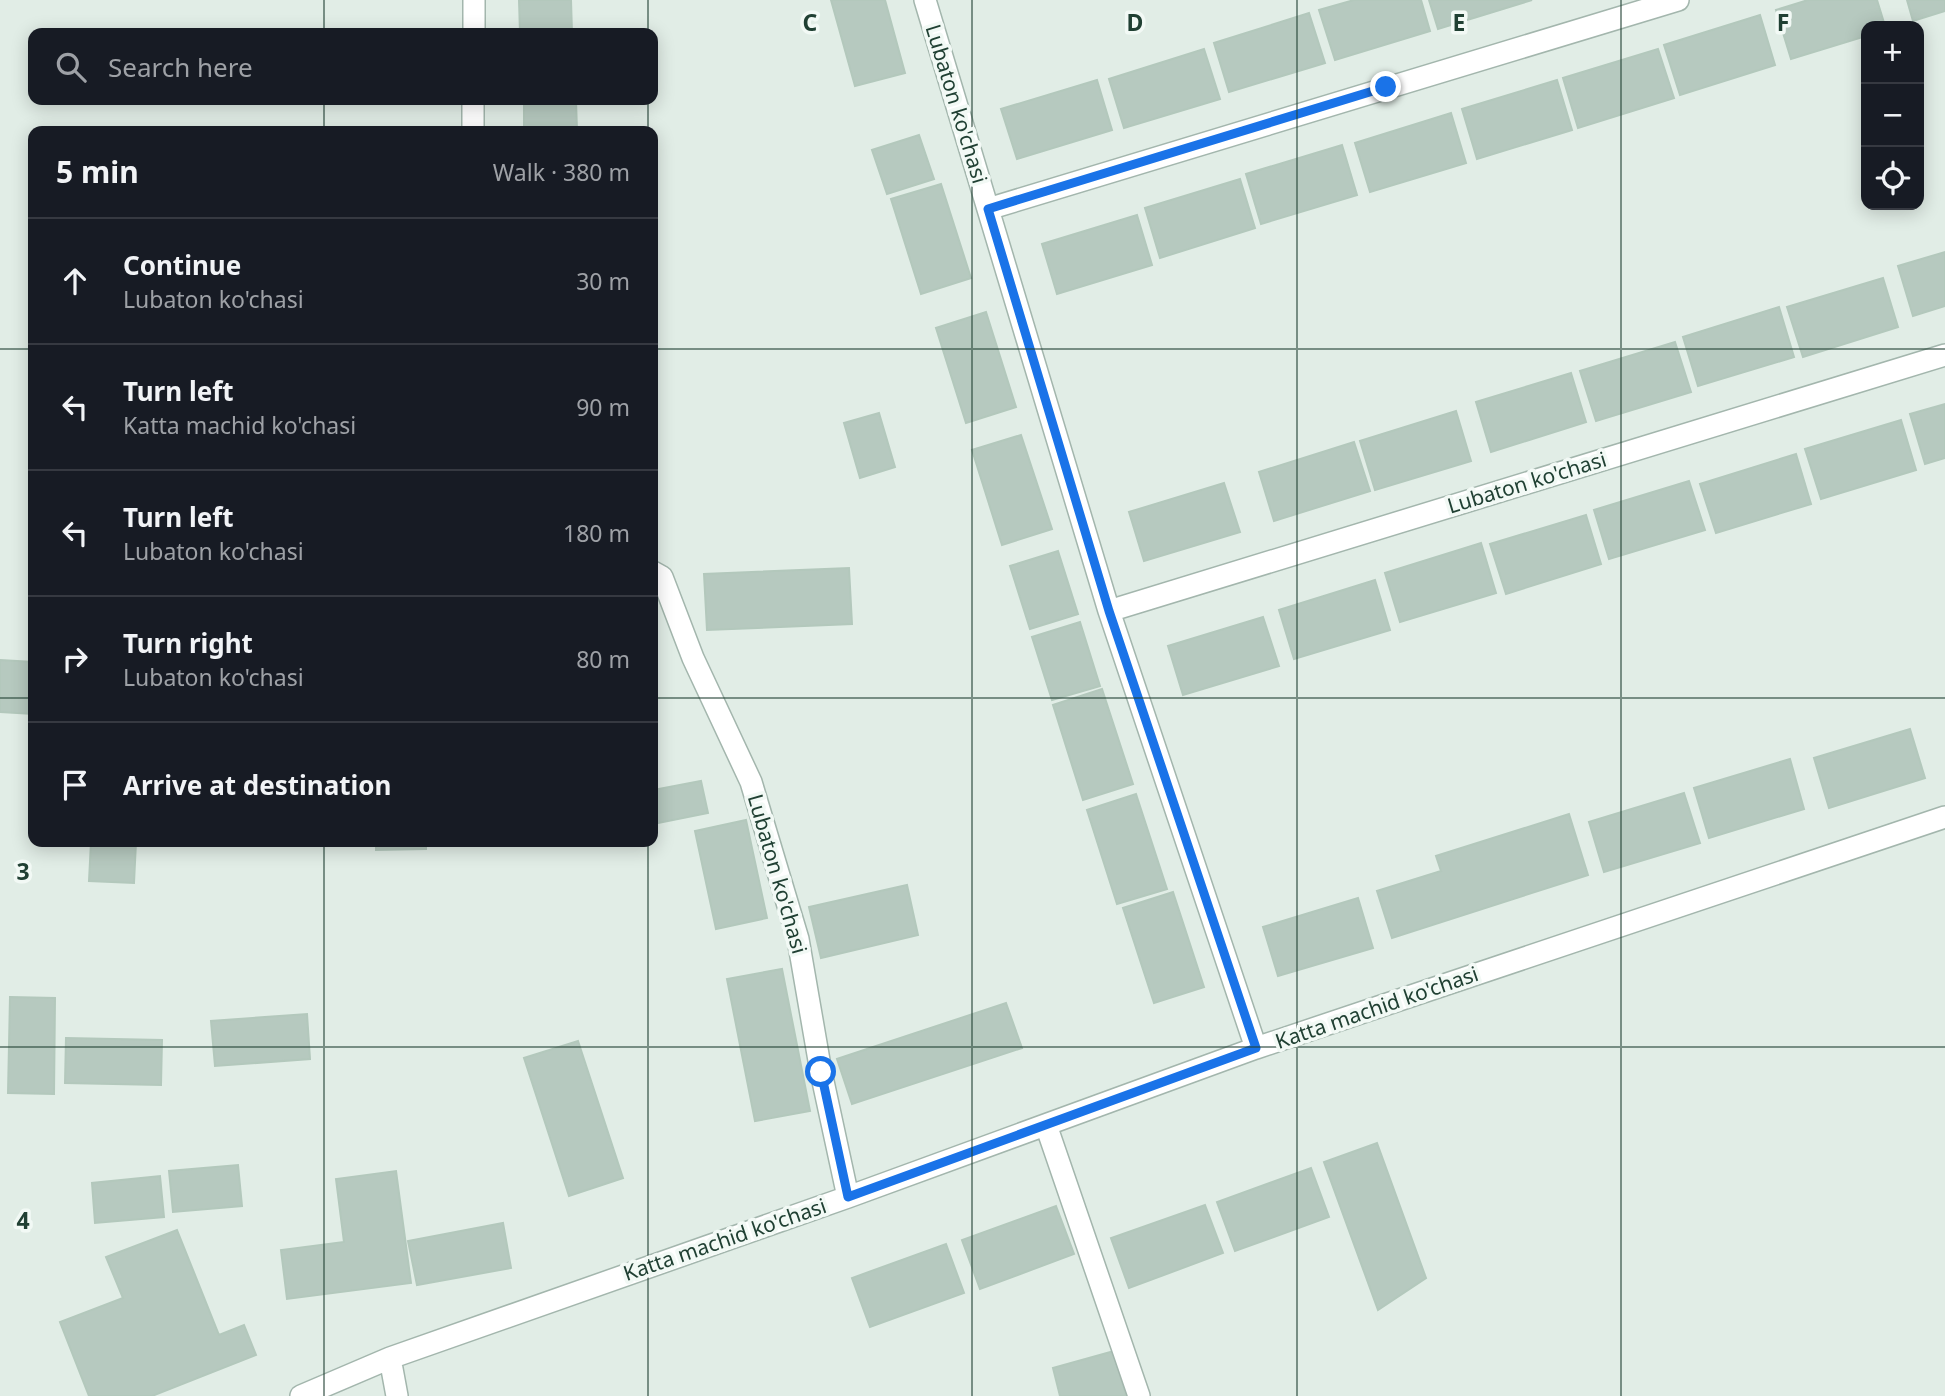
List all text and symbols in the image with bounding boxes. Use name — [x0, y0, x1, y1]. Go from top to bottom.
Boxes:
text: C — [803, 6, 818, 38]
text: D — [1127, 6, 1143, 38]
text: E — [1453, 6, 1465, 38]
text: F — [1777, 6, 1789, 38]
street label: Lubaton ko'chasi — [919, 21, 994, 187]
map controls — [1861, 21, 1924, 210]
button: + — [1861, 21, 1924, 84]
search box — [28, 28, 658, 105]
icon: search — [52, 48, 90, 86]
text: Search here — [108, 49, 253, 85]
route end — [1370, 71, 1401, 102]
button: − — [1861, 84, 1924, 147]
button: locate — [1861, 147, 1924, 210]
text: 5 min — [56, 151, 139, 192]
text: Walk · 380 m — [493, 156, 630, 188]
text: Continue — [123, 247, 241, 283]
icon: ahead — [56, 262, 94, 300]
text: 30 m — [576, 265, 630, 297]
text: Lubaton ko'chasi — [123, 283, 304, 315]
text: Turn left — [123, 373, 234, 409]
icon: left — [56, 388, 94, 426]
text: 90 m — [576, 391, 630, 423]
text: Katta machid ko'chasi — [123, 409, 356, 441]
street label: Lubaton ko'chasi — [1444, 445, 1610, 520]
text: Turn left — [123, 499, 234, 535]
icon: left — [56, 514, 94, 552]
text: 180 m — [563, 517, 630, 549]
text: Lubaton ko'chasi — [123, 535, 304, 567]
text: Turn right — [123, 625, 253, 661]
icon: right — [56, 640, 94, 678]
text: 80 m — [576, 643, 630, 675]
text: Lubaton ko'chasi — [123, 661, 304, 693]
icon: arrive — [56, 766, 94, 804]
text: Arrive at destination — [123, 767, 392, 803]
street label: Lubaton ko'chasi — [742, 791, 814, 957]
text: 3 — [16, 855, 30, 887]
street label: Katta machid ko'chasi — [1271, 959, 1482, 1055]
route start — [805, 1056, 836, 1087]
street label: Katta machid ko'chasi — [619, 1191, 830, 1287]
text: 4 — [16, 1204, 30, 1236]

